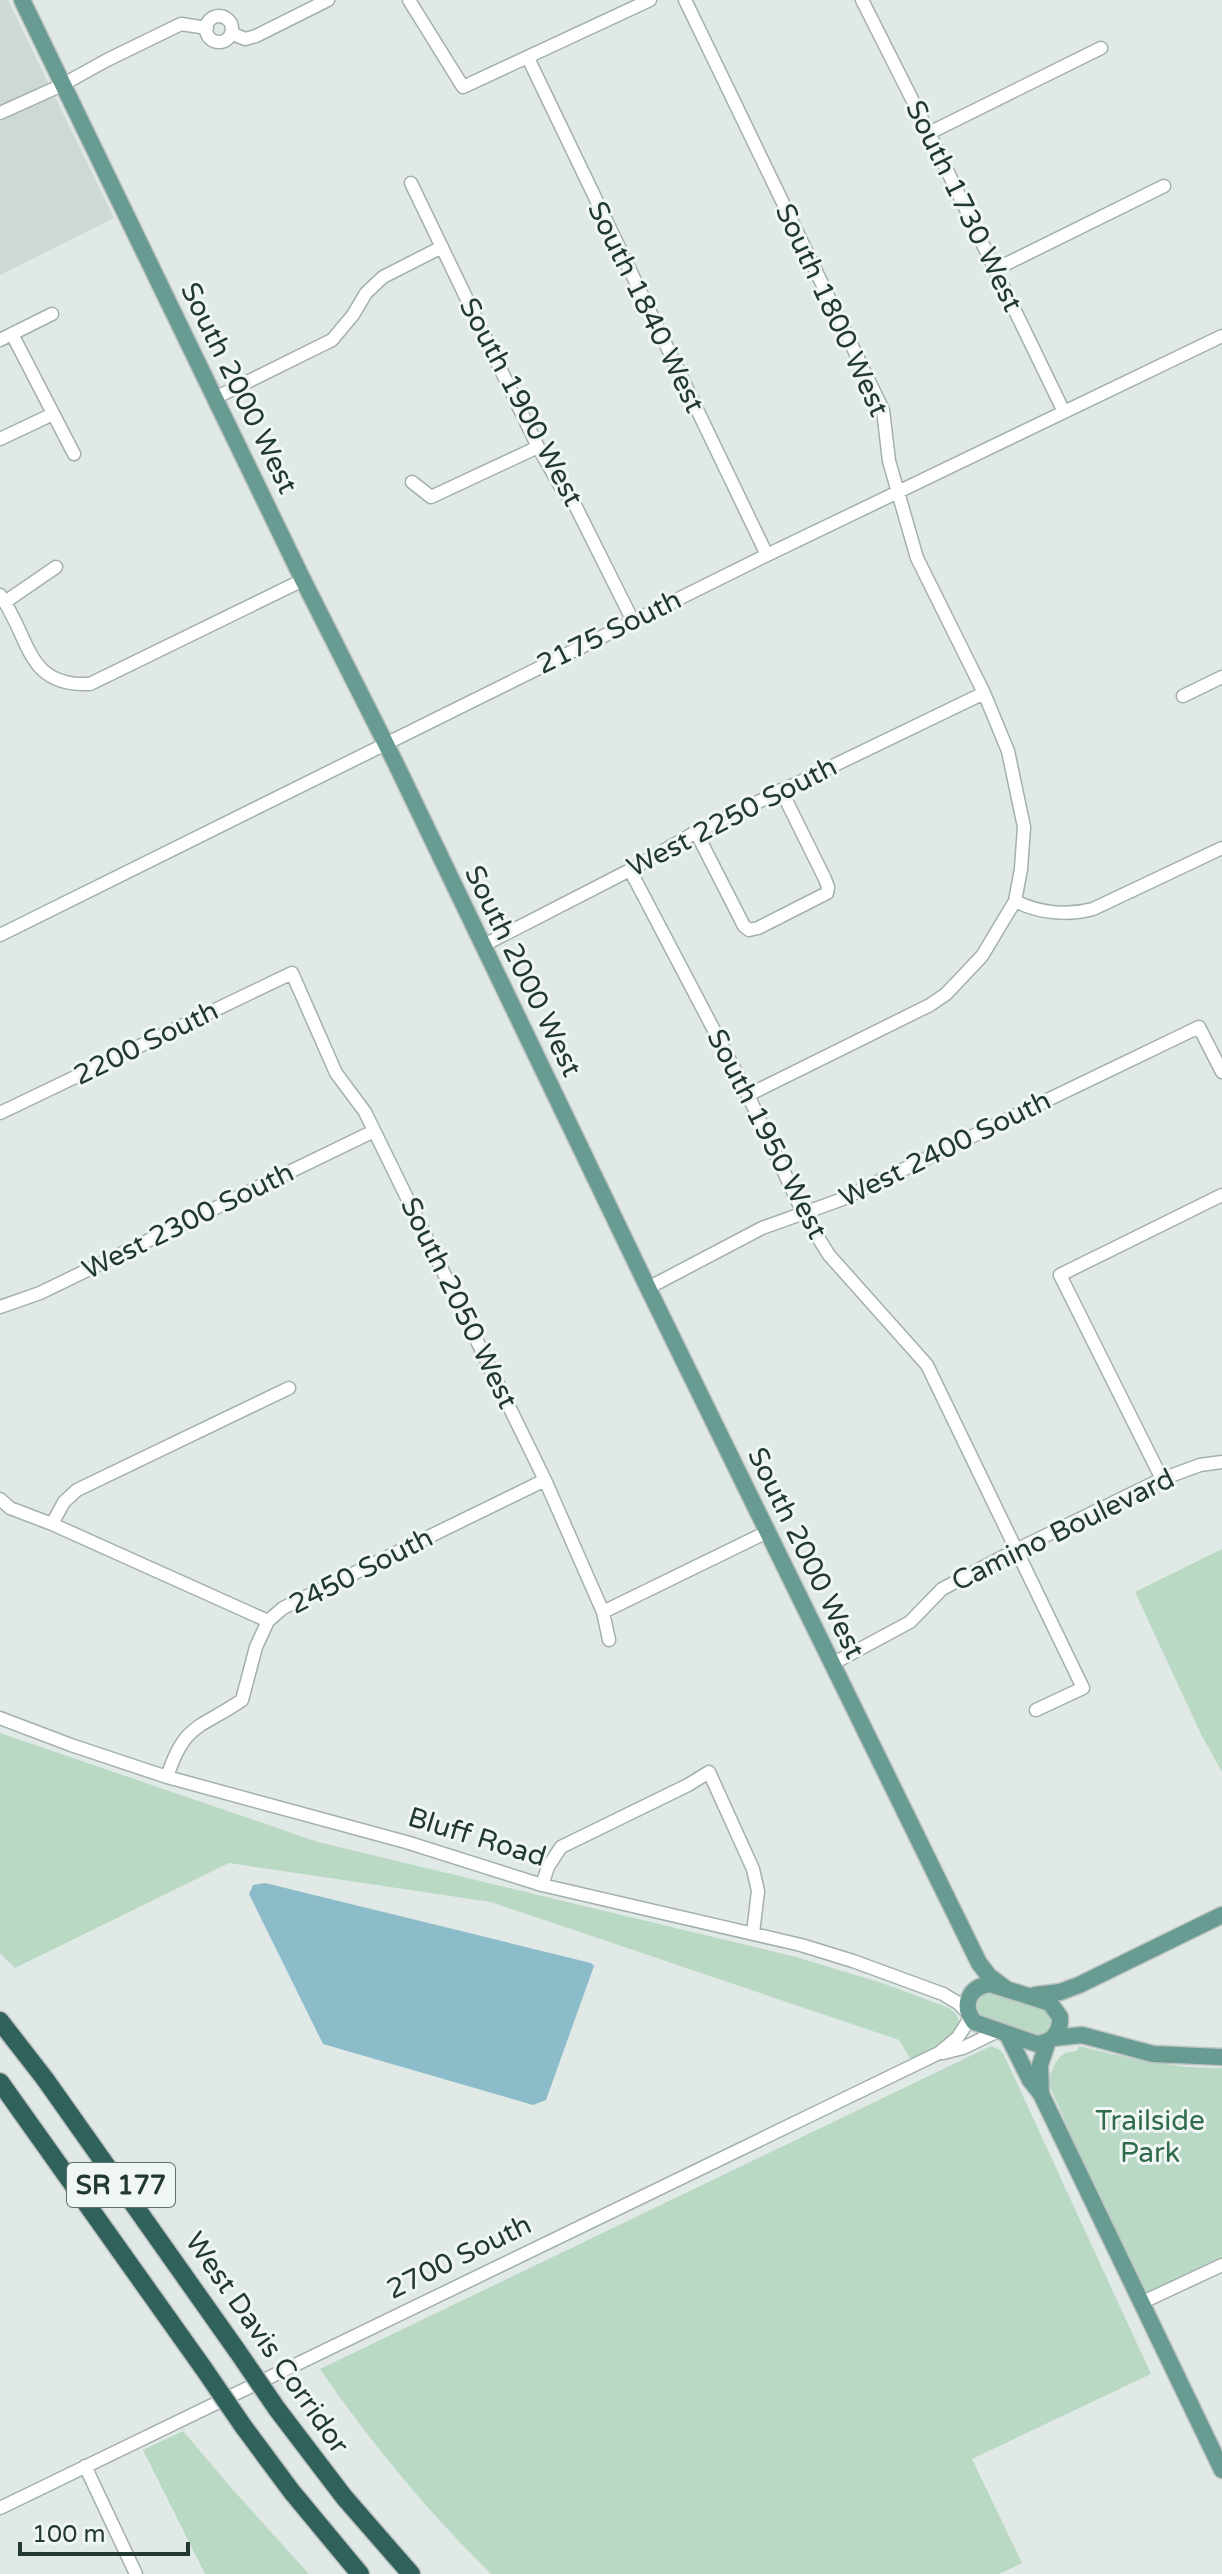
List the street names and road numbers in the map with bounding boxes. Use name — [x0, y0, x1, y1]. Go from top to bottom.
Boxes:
street label: South 1730 West — [898, 95, 1030, 317]
street label: South 1840 West — [580, 196, 712, 418]
street label: South 1800 West — [768, 198, 896, 422]
street label: South 2000 West — [173, 277, 305, 499]
street label: South 1900 West — [452, 292, 590, 512]
street label: 2175 South — [531, 582, 687, 682]
street label: West 2250 South — [621, 749, 843, 885]
street label: South 2000 West — [457, 860, 589, 1082]
street label: 2200 South — [68, 993, 224, 1093]
street label: South 1950 West — [699, 1023, 835, 1245]
street label: West 2400 South — [834, 1083, 1056, 1215]
street label: West 2300 South — [77, 1155, 299, 1287]
street label: South 2050 West — [393, 1192, 525, 1414]
street label: South 2000 West — [740, 1442, 872, 1664]
street label: Camino Boulevard — [946, 1461, 1180, 1599]
street label: 2450 South — [283, 1520, 439, 1622]
street label: Bluff Road — [404, 1800, 550, 1874]
road number: SR 177 — [67, 2163, 175, 2207]
street label: 2700 South — [381, 2207, 537, 2307]
street label: West Davis Corridor — [178, 2226, 356, 2461]

